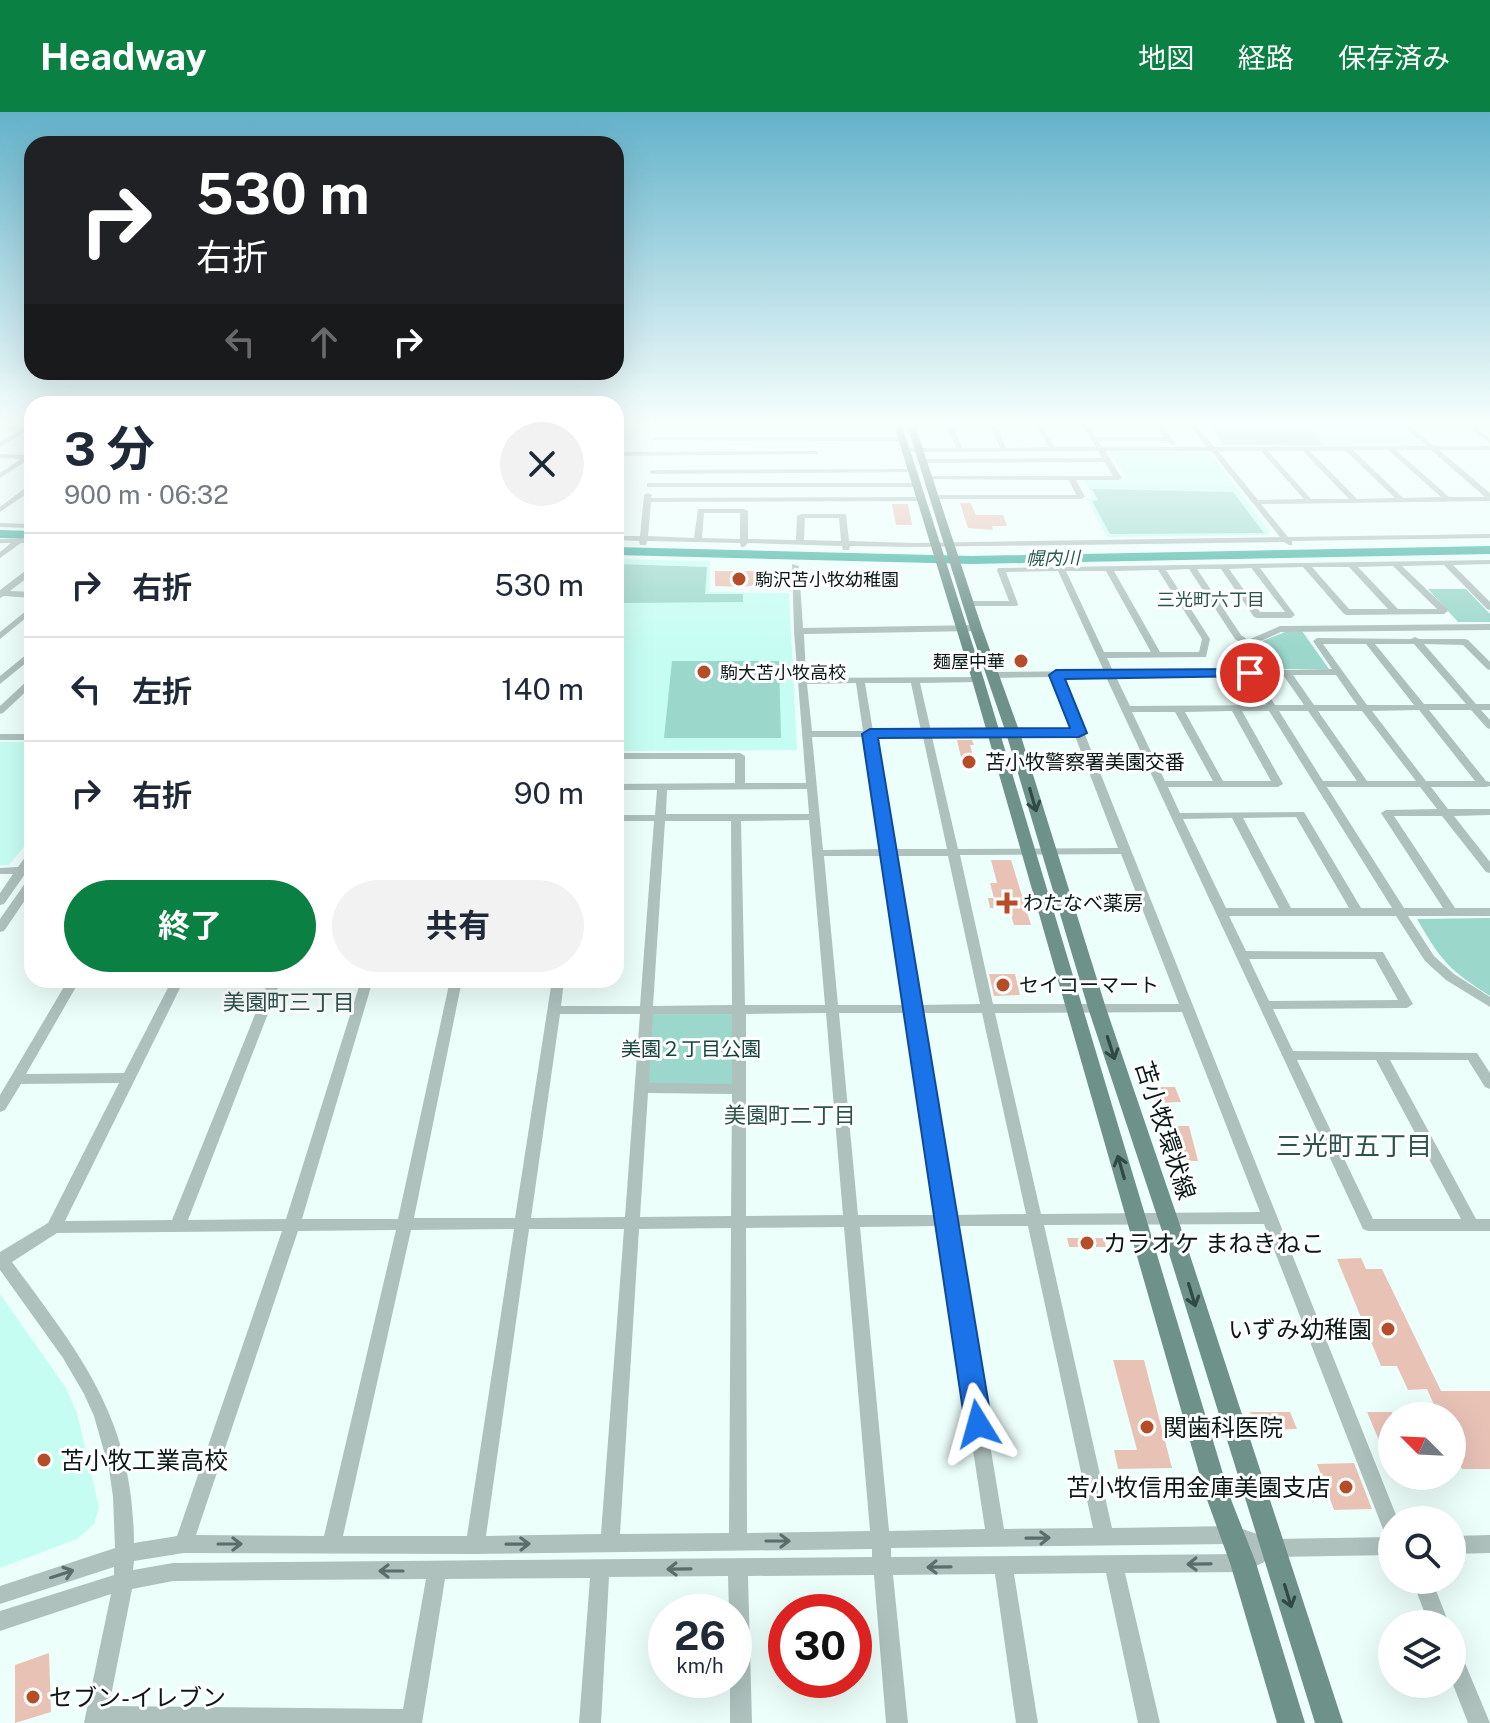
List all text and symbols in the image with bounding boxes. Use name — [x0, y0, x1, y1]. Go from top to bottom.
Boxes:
text: Headway — [40, 34, 207, 79]
text: 地図 — [1138, 41, 1194, 74]
text: 経路 — [1238, 41, 1294, 74]
text: 保存済み — [1338, 41, 1450, 74]
text: 530 m — [196, 161, 370, 227]
icon: right — [64, 168, 168, 272]
text: 右折 — [196, 236, 268, 278]
icon: left — [218, 320, 262, 364]
icon: ahead — [302, 320, 346, 364]
icon: right — [386, 320, 430, 364]
text: 3 分 — [64, 420, 155, 477]
button: close — [500, 422, 584, 506]
text: 900 m · 06:32 — [64, 479, 229, 510]
water label: 幌内川 — [1026, 547, 1082, 569]
icon: right — [64, 563, 108, 607]
text: 530 m — [494, 567, 584, 603]
text: 右折 — [132, 569, 192, 605]
place label: 駒沢苫小牧幼稚園 — [755, 569, 899, 590]
marker: 駒沢苫小牧幼稚園 — [730, 570, 748, 588]
district label: 三光町六丁目 — [1157, 589, 1265, 610]
pin — [1216, 639, 1284, 707]
place label: 麺屋中華 — [933, 651, 1005, 672]
icon: arrive — [1228, 651, 1272, 695]
marker: 麺屋中華 — [1012, 652, 1030, 670]
place label: 駒大苫小牧高校 — [720, 662, 846, 683]
marker: 駒大苫小牧高校 — [695, 663, 713, 681]
icon: left — [64, 667, 108, 711]
text: 140 m — [501, 671, 584, 707]
text: 左折 — [132, 673, 192, 709]
place label: 苫小牧警察署美園交番 — [985, 750, 1185, 774]
marker: 苫小牧警察署美園交番 — [960, 753, 978, 771]
icon: right — [64, 771, 108, 815]
text: 90 m — [514, 775, 584, 811]
text: 右折 — [132, 777, 192, 813]
one-way arrow — [1026, 786, 1041, 812]
button: 終了 — [64, 880, 316, 972]
button: 共有 — [332, 880, 584, 972]
place label: わたなべ薬房 — [1023, 891, 1143, 915]
marker: わたなべ薬房 — [998, 894, 1016, 912]
place label: セイコーマート — [1019, 973, 1159, 997]
marker: セイコーマート — [994, 976, 1012, 994]
district label: 美園町三丁目 — [223, 989, 355, 1015]
one-way arrow — [1104, 1035, 1119, 1060]
park label: 美園２丁目公園 — [621, 1037, 761, 1061]
street label: 苫小牧環状線 — [1130, 1057, 1202, 1203]
district label: 美園町二丁目 — [724, 1102, 856, 1128]
district label: 三光町五丁目 — [1276, 1130, 1432, 1161]
one-way arrow — [1113, 1154, 1128, 1180]
place label: カラオケ まねきねこ — [1103, 1229, 1325, 1257]
marker: カラオケ まねきねこ — [1078, 1234, 1096, 1252]
one-way arrow — [1185, 1281, 1200, 1307]
place label: いずみ幼稚園 — [1228, 1315, 1372, 1343]
marker: いずみ幼稚園 — [1379, 1320, 1397, 1338]
position arrow — [936, 1382, 1020, 1466]
north arrow — [1378, 1402, 1466, 1490]
map controls — [1378, 1402, 1466, 1698]
place label: 関歯科医院 — [1163, 1413, 1283, 1441]
marker: 関歯科医院 — [1138, 1418, 1156, 1436]
place label: 苫小牧工業高校 — [60, 1446, 228, 1474]
marker: 苫小牧工業高校 — [35, 1451, 53, 1469]
place label: 苫小牧信用金庫美園支店 — [1066, 1473, 1330, 1501]
marker: 苫小牧信用金庫美園支店 — [1337, 1478, 1355, 1496]
button: search — [1378, 1506, 1466, 1594]
one-way arrow — [1024, 1531, 1051, 1546]
one-way arrow — [764, 1533, 791, 1549]
one-way arrow — [216, 1536, 243, 1552]
one-way arrow — [504, 1537, 531, 1552]
one-way arrow — [1186, 1556, 1213, 1572]
one-way arrow — [926, 1559, 953, 1575]
one-way arrow — [666, 1561, 693, 1577]
one-way arrow — [378, 1563, 405, 1579]
one-way arrow — [49, 1566, 75, 1581]
one-way arrow — [1281, 1582, 1296, 1608]
speed limit sign: 30 — [768, 1594, 872, 1698]
button: layers — [1378, 1610, 1466, 1698]
text: 26 — [674, 1612, 726, 1659]
text: km/h — [676, 1654, 724, 1678]
place label: セブン-イレブン — [49, 1683, 226, 1711]
marker: セブン-イレブン — [24, 1688, 42, 1706]

